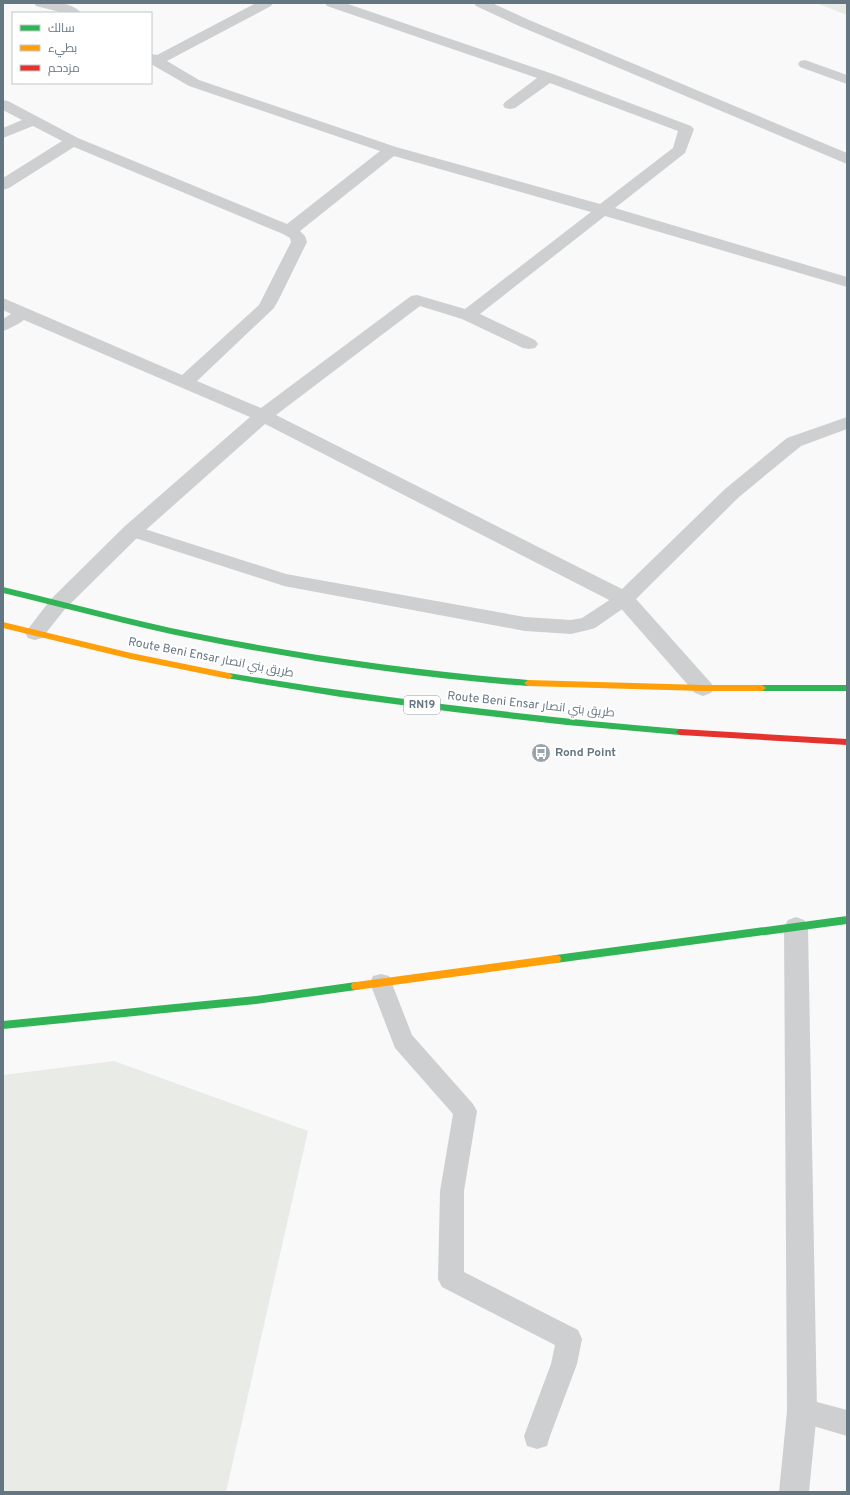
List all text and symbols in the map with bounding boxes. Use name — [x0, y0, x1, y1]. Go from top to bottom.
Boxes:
legend — [12, 12, 152, 84]
text: سالك — [48, 21, 75, 37]
text: بطيء — [48, 41, 77, 58]
text: مزدحم — [48, 61, 80, 77]
street label: Route Beni Ensar طريق بني انصار — [127, 634, 295, 683]
street label: Route Beni Ensar طريق بني انصار — [446, 688, 616, 723]
road number: RN19 — [404, 696, 440, 714]
bus stop icon: Rond Point — [530, 742, 552, 764]
place label: Rond Point — [555, 745, 616, 761]

